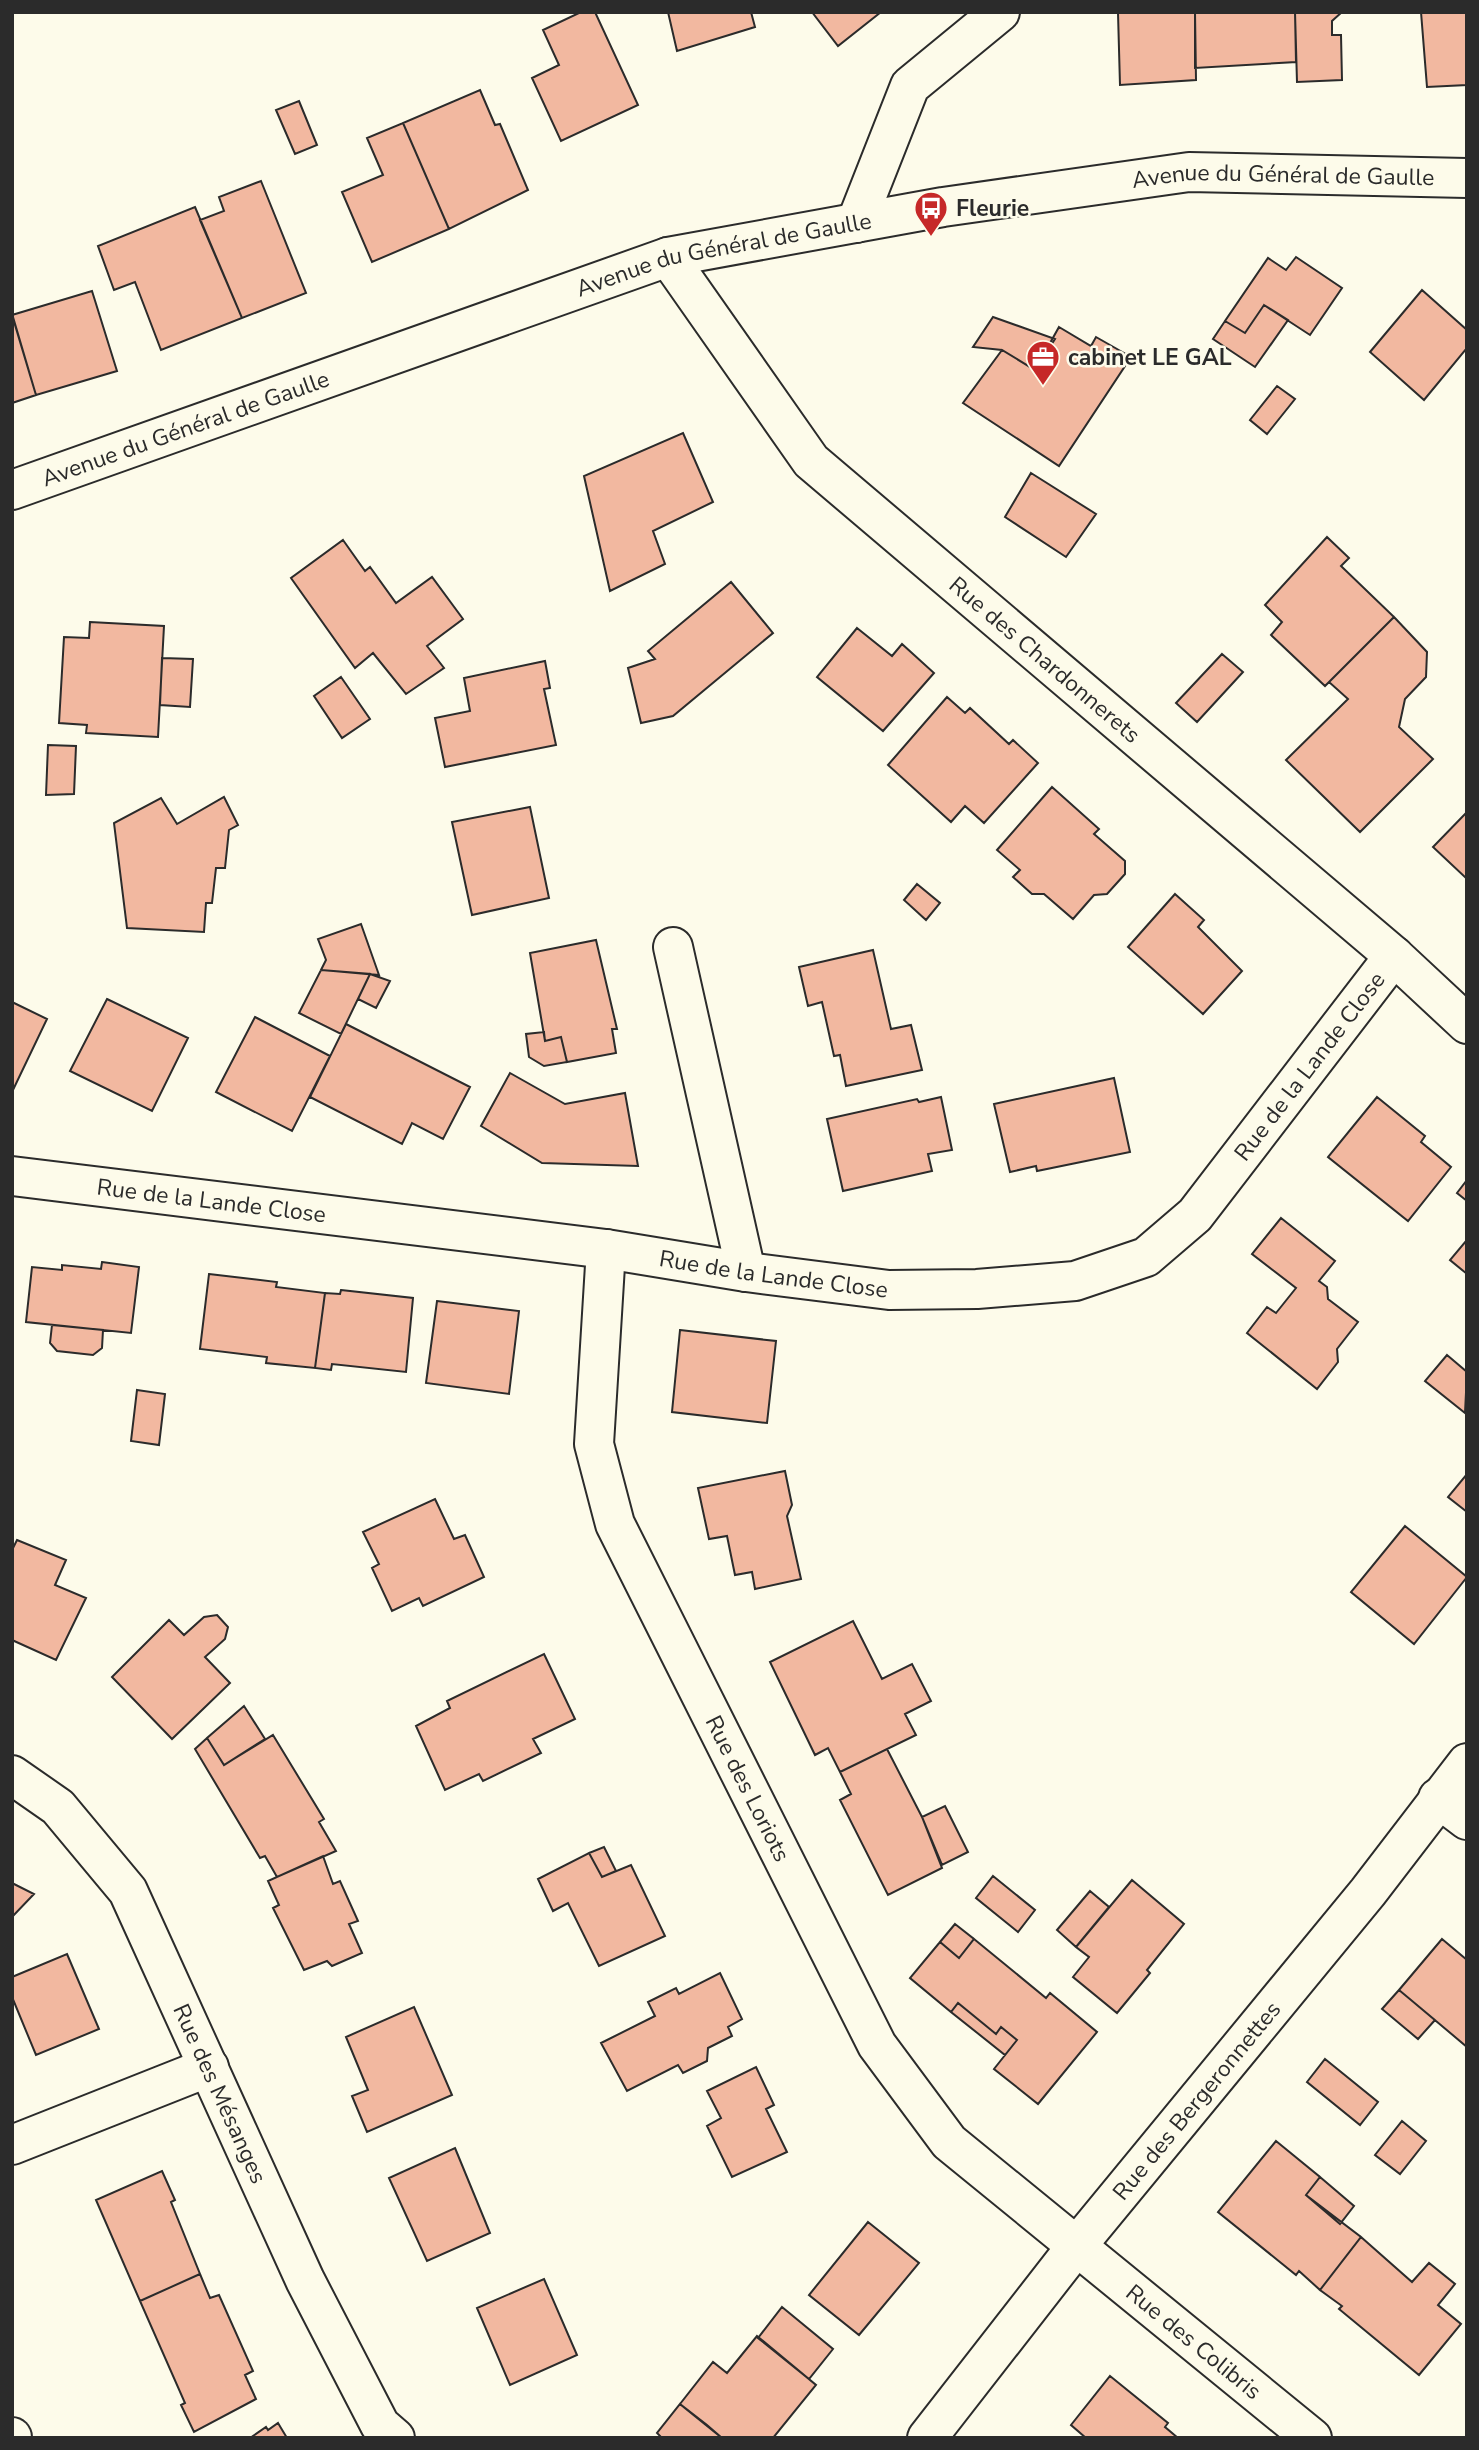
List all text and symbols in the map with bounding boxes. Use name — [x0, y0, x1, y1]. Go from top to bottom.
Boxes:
street label: Avenue du Général de Gaulle — [1130, 156, 1435, 195]
bus stop icon: Fleurie — [912, 189, 950, 238]
place label: Fleurie — [956, 193, 1029, 224]
street label: Avenue du Général de Gaulle — [572, 205, 874, 304]
office icon: cabinet LE GAL — [1024, 338, 1062, 387]
place label: cabinet LE GAL — [1068, 342, 1232, 373]
street label: Avenue du Général de Gaulle — [37, 363, 333, 494]
street label: Rue des Chardonnerets — [943, 569, 1147, 750]
street label: Rue de la Lande Close — [1227, 965, 1392, 1167]
street label: Rue de la Lande Close — [95, 1171, 328, 1230]
street label: Rue de la Lande Close — [657, 1242, 890, 1305]
street label: Rue des Loriots — [698, 1710, 798, 1867]
street label: Rue des Bergeronnettes — [1105, 1994, 1288, 2206]
street label: Rue des Mésanges — [166, 1999, 275, 2188]
street label: Rue des Colibris — [1119, 2277, 1268, 2406]

